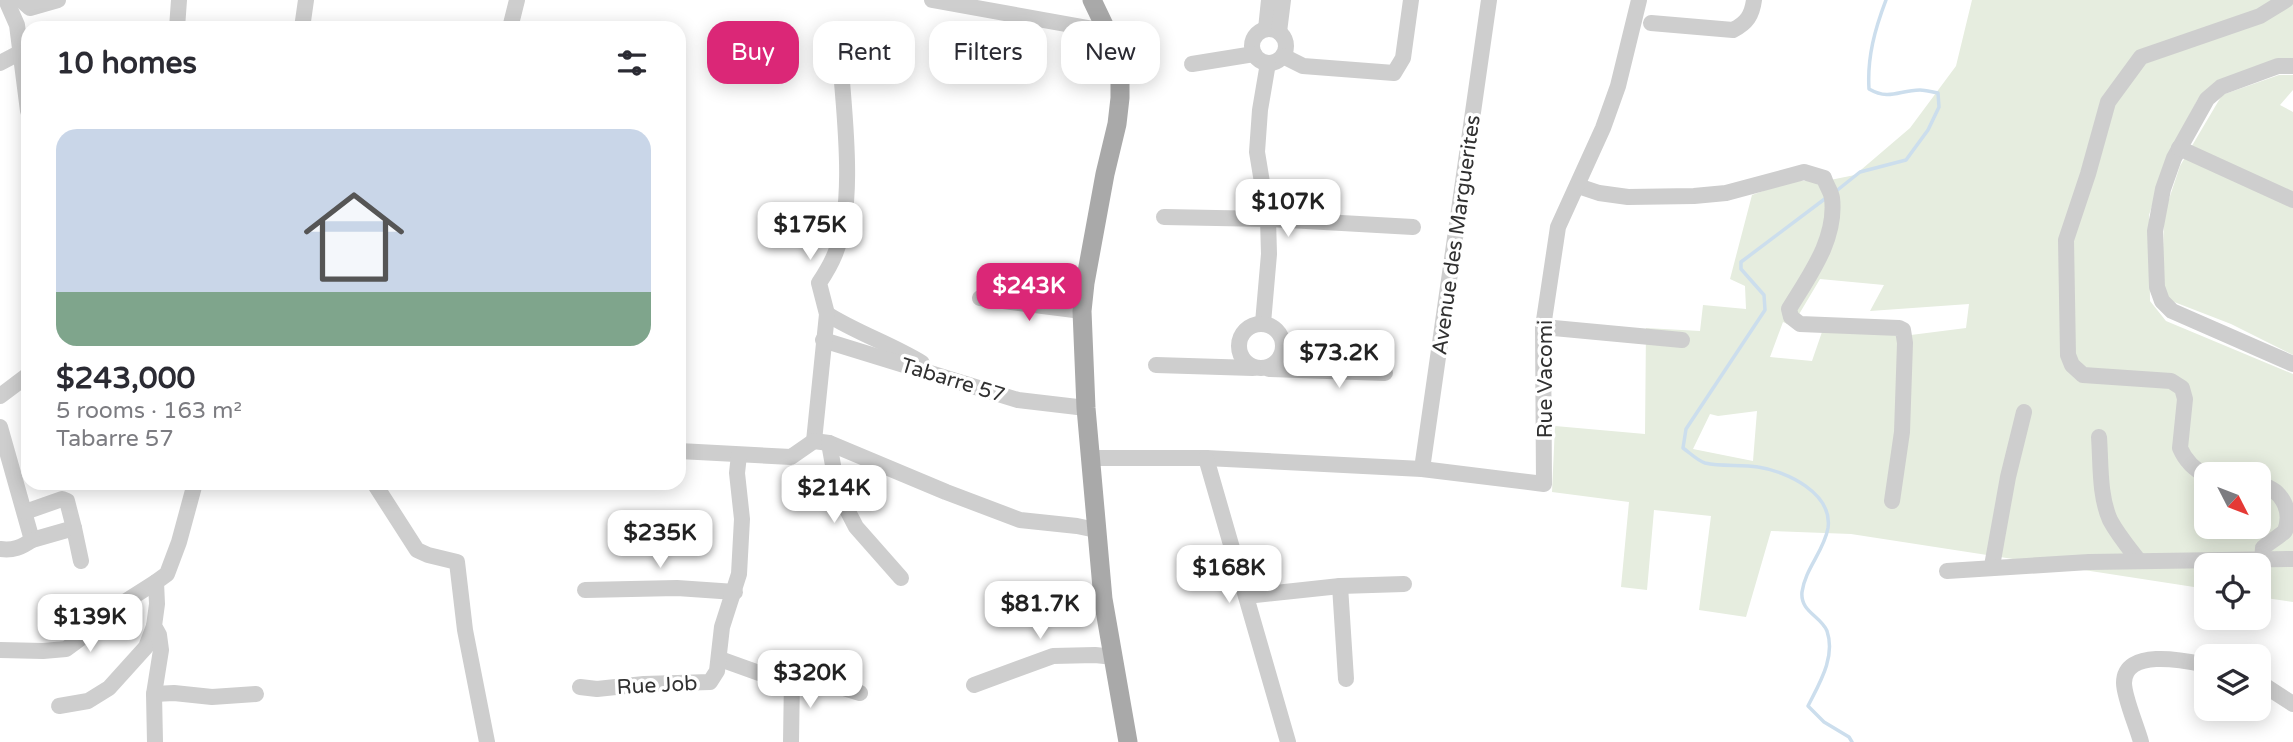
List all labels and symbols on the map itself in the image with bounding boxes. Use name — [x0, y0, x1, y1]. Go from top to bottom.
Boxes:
street label: Avenue des Marguerites — [1427, 113, 1486, 357]
pin: $107K — [1239, 180, 1337, 239]
pin: $175K — [761, 202, 859, 262]
pin: $243K — [980, 264, 1078, 323]
street label: Rue Vacomi — [1533, 320, 1558, 438]
pin: $73.2K — [1282, 330, 1396, 390]
street label: Tabarre 57 — [898, 353, 1008, 408]
north arrow — [2194, 462, 2272, 539]
pin: $214K — [785, 466, 883, 525]
pin: $235K — [611, 510, 709, 570]
pin: $168K — [1180, 546, 1278, 605]
pin: $81.7K — [983, 582, 1097, 641]
pin: $139K — [41, 594, 139, 654]
pin: $320K — [761, 650, 859, 710]
street label: Rue Job — [616, 671, 698, 700]

